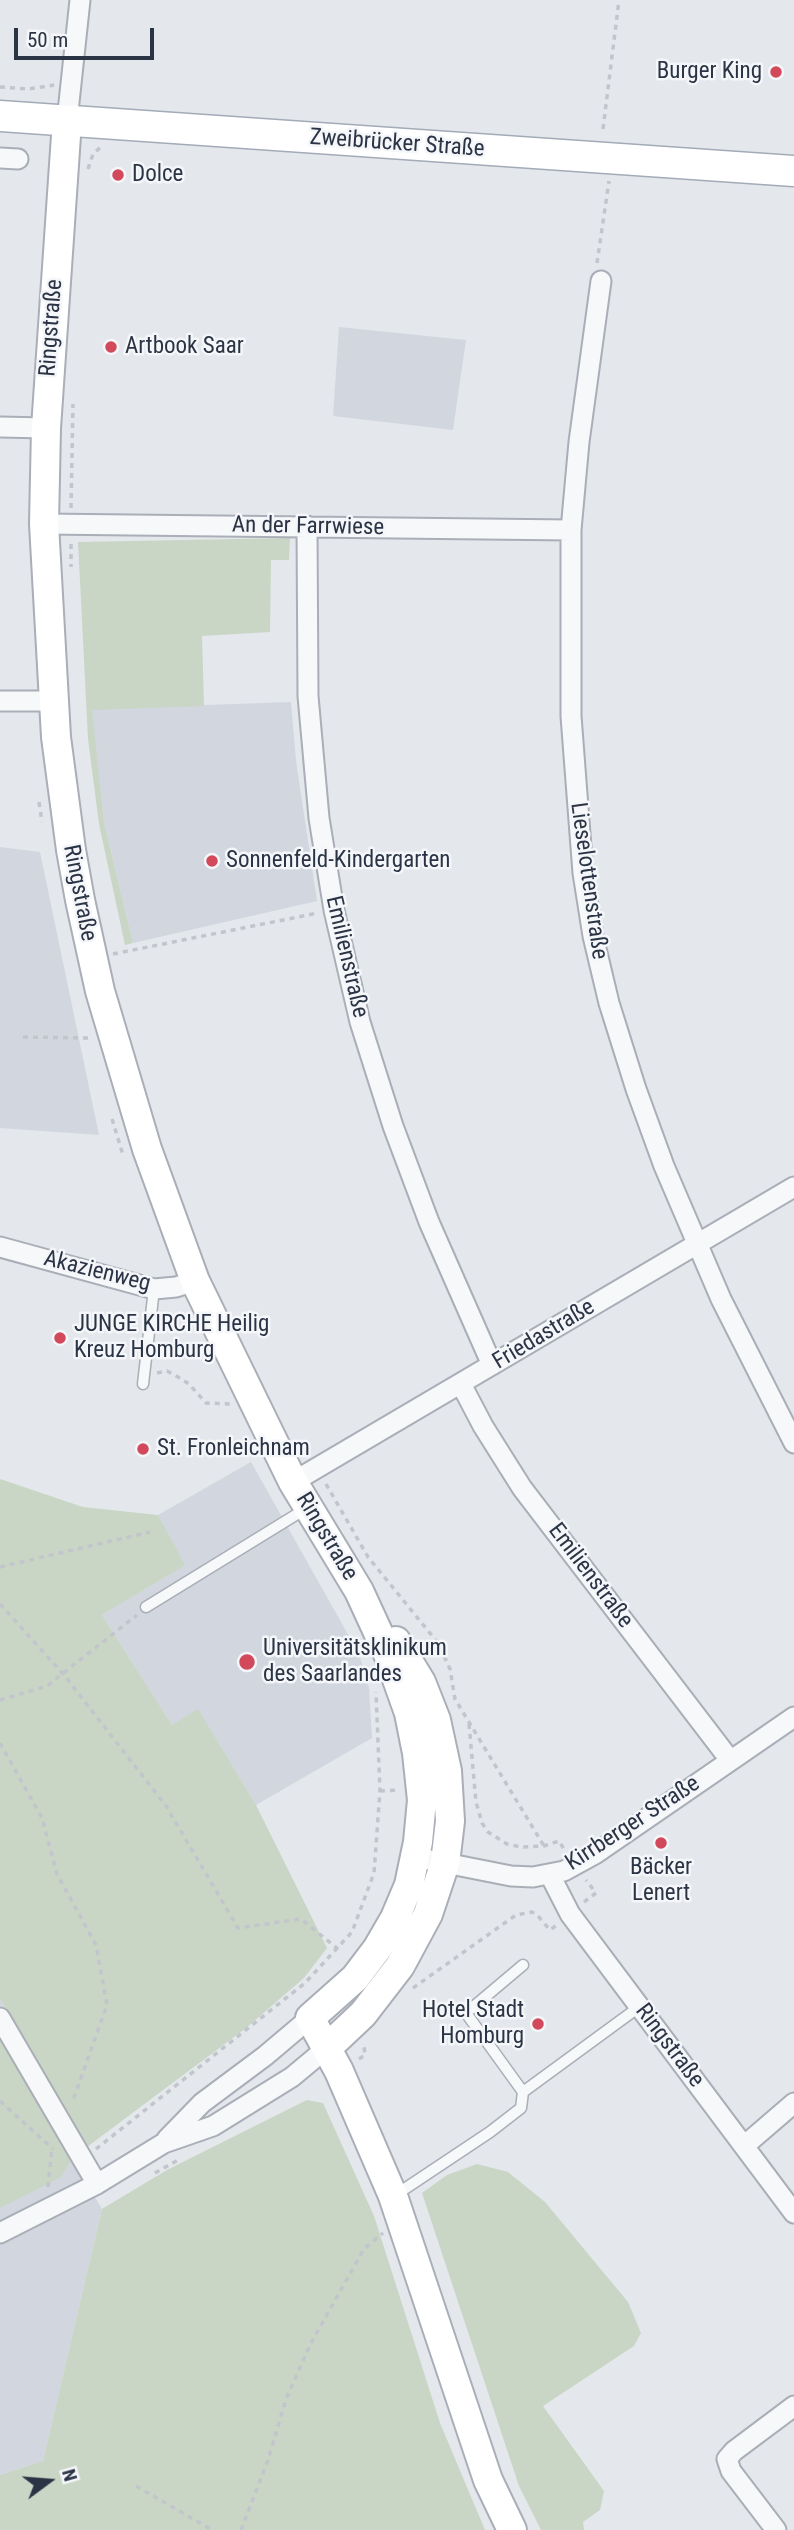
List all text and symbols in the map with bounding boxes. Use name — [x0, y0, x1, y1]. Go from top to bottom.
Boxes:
scale bar — [18, 14, 158, 58]
text: 50 m — [27, 28, 68, 52]
place label: Burger King — [657, 58, 762, 86]
marker: Burger King — [768, 64, 784, 80]
street label: Zweibrücker Straße — [309, 124, 485, 164]
place label: Dolce — [132, 161, 183, 189]
marker: Dolce — [110, 167, 126, 183]
street label: Ringstraße — [35, 278, 69, 378]
place label: Artbook Saar — [125, 333, 244, 361]
marker: Artbook Saar — [103, 339, 119, 355]
street label: An der Farrwiese — [232, 512, 384, 542]
street label: Lieselottenstraße — [563, 801, 613, 961]
street label: Ringstraße — [56, 842, 102, 944]
place label: Sonnenfeld-Kindergarten — [226, 847, 450, 875]
marker: Sonnenfeld-Kindergarten — [204, 853, 220, 869]
street label: Emilienstraße — [319, 893, 373, 1021]
street label: Akazienweg — [41, 1245, 153, 1299]
street label: Friedastraße — [488, 1294, 600, 1376]
place label: JUNGE KIRCHE Heilig Kreuz Homburg — [74, 1311, 269, 1365]
marker: JUNGE KIRCHE Heilig Kreuz Homburg — [52, 1330, 68, 1346]
place label: St. Fronleichnam — [157, 1435, 310, 1463]
marker: St. Fronleichnam — [135, 1441, 151, 1457]
street label: Ringstraße — [289, 1488, 363, 1586]
street label: Emilienstraße — [542, 1518, 638, 1634]
place label: Universitätsklinikum des Saarlandes — [263, 1635, 447, 1689]
marker: Universitätsklinikum des Saarlandes — [237, 1652, 257, 1672]
street label: Kirrberger Straße — [561, 1770, 705, 1878]
marker: Bäcker Lenert — [653, 1835, 669, 1851]
place label: Bäcker Lenert — [630, 1854, 692, 1908]
place label: Hotel Stadt Homburg — [422, 1997, 524, 2051]
street label: Ringstraße — [629, 1999, 709, 2093]
marker: Hotel Stadt Homburg — [530, 2016, 546, 2032]
north arrow — [14, 2446, 84, 2516]
text: N — [57, 2466, 82, 2484]

